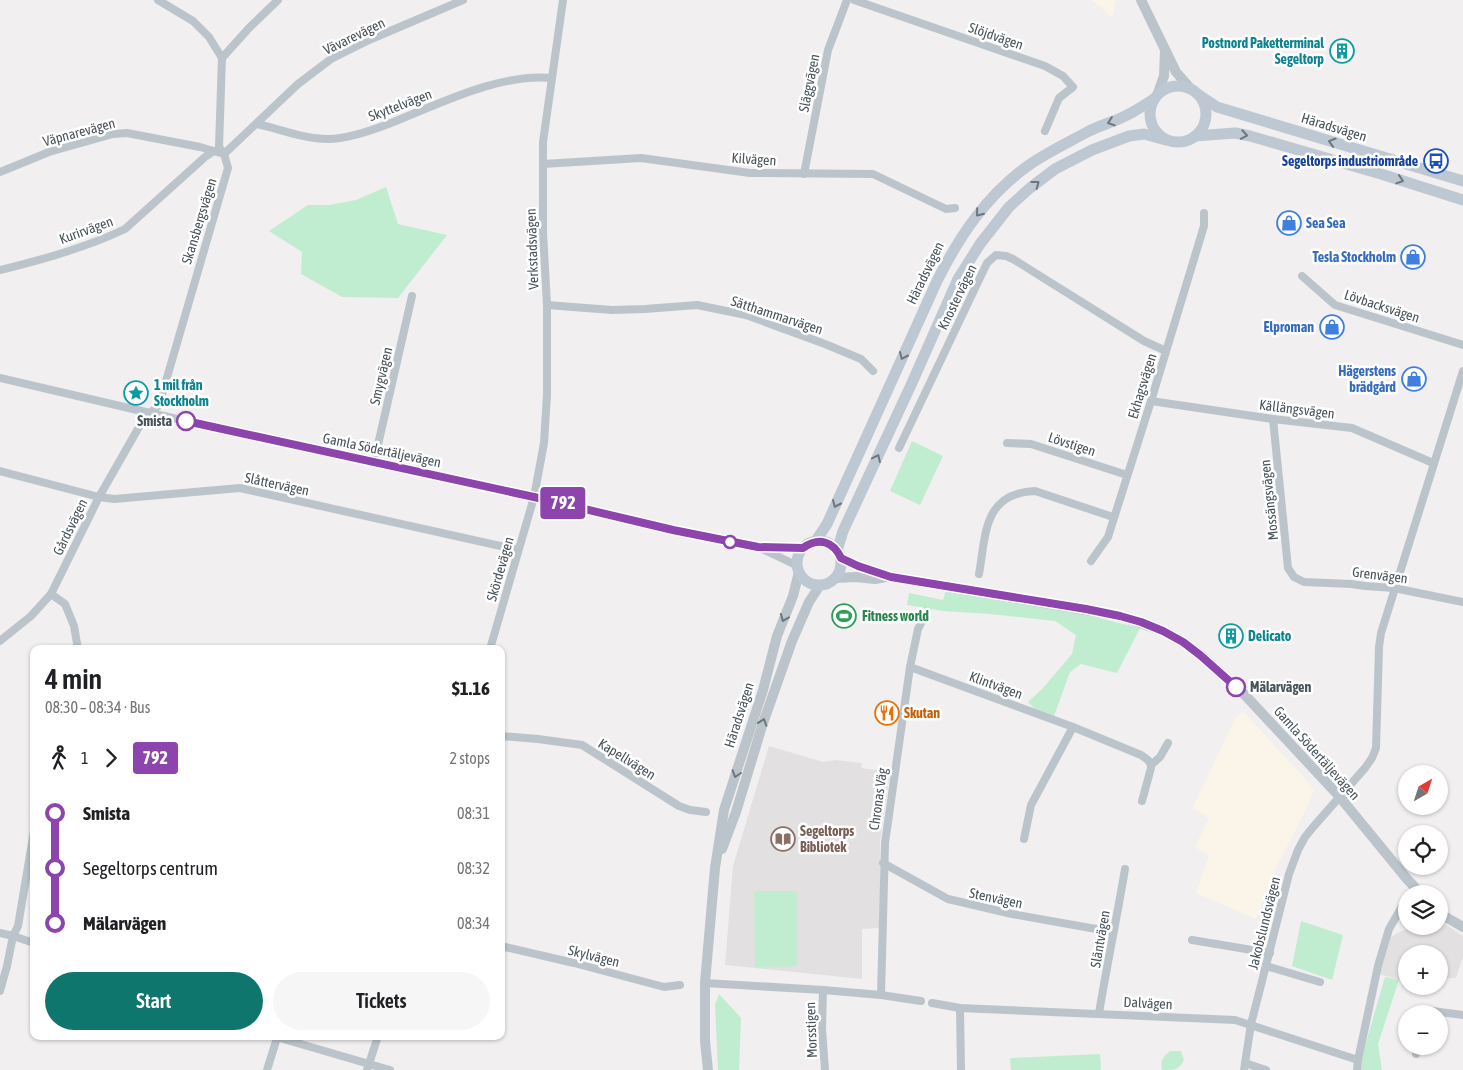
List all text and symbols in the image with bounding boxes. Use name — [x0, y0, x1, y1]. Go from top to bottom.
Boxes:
street label: Vävarevägen — [321, 14, 387, 58]
street label: Slöjdvägen — [966, 19, 1026, 53]
place label: Postnord Paketterminal Segeltorp — [1202, 35, 1324, 67]
building icon: Postnord Paketterminal Segeltorp — [1329, 38, 1355, 64]
street label: Släggvägen — [796, 53, 822, 113]
street label: Skyttelvägen — [366, 86, 434, 124]
street label: Häradsvägen — [1299, 109, 1369, 145]
street label: Väpnarevägen — [41, 115, 117, 149]
one-way arrow — [1107, 116, 1116, 126]
one-way arrow — [1239, 129, 1248, 139]
one-way arrow — [1329, 137, 1337, 147]
bus stop icon: Segeltorps industriområde — [1423, 148, 1449, 174]
street label: Kilvägen — [731, 149, 777, 169]
place label: Segeltorps industriområde — [1282, 153, 1418, 169]
one-way arrow — [1395, 174, 1403, 184]
street label: Skansbergsvägen — [178, 176, 220, 266]
one-way arrow — [1030, 181, 1039, 189]
one-way arrow — [977, 207, 985, 216]
street label: Verkstadsvägen — [523, 208, 541, 290]
shop icon: Sea Sea — [1276, 210, 1302, 236]
street label: Kurirvägen — [57, 213, 115, 247]
place label: Sea Sea — [1306, 215, 1346, 231]
street label: Häradsvägen — [903, 239, 947, 307]
shop icon: Tesla Stockholm — [1400, 244, 1426, 270]
place label: Tesla Stockholm — [1312, 249, 1396, 265]
street label: Knostervägen — [934, 262, 980, 332]
street label: Lövbacksvägen — [1342, 286, 1422, 326]
street label: Sätthammarvägen — [729, 293, 825, 337]
shop icon: Elproman — [1319, 314, 1345, 340]
place label: Elproman — [1264, 319, 1314, 335]
street label: Smygvägen — [367, 346, 395, 406]
one-way arrow — [898, 351, 909, 360]
street label: Ekhagsvägen — [1124, 351, 1160, 421]
place label: Hägerstens brädgård — [1338, 363, 1396, 395]
shop icon: Hägerstens brädgård — [1401, 366, 1427, 392]
place label: 1 mil från Stockholm — [154, 377, 209, 409]
place icon: 1 mil från Stockholm — [123, 380, 149, 406]
street label: Källängsvägen — [1258, 396, 1336, 422]
marker: Smista — [176, 411, 196, 431]
place label: Smista — [137, 413, 172, 429]
street label: Lövstigen — [1046, 429, 1098, 459]
street label: Gamla Södertäljevägen — [321, 430, 443, 470]
one-way arrow — [871, 454, 881, 463]
street label: Mossängsvägen — [1257, 459, 1281, 541]
street label: Slåttervägen — [243, 469, 311, 499]
line badge: 792 — [534, 487, 592, 519]
text: 792 — [550, 492, 576, 513]
street label: Gårdsvägen — [50, 496, 90, 558]
one-way arrow — [831, 499, 842, 508]
street label: Skördevägen — [483, 535, 517, 603]
unlabelled marker — [723, 535, 737, 549]
street label: Grenvägen — [1351, 564, 1409, 586]
sports icon: Fitness world — [831, 603, 857, 629]
place label: Fitness world — [862, 608, 929, 624]
one-way arrow — [780, 614, 790, 622]
building icon: Delicato — [1218, 623, 1244, 649]
place label: Delicato — [1248, 628, 1292, 644]
text: 4 min — [45, 663, 102, 695]
street label: Klintvägen — [967, 668, 1025, 702]
text: $1.16 — [452, 677, 490, 699]
marker: Mälarvägen — [1226, 677, 1246, 697]
place label: Mälarvägen — [1250, 679, 1311, 695]
street label: Häradsvägen — [721, 680, 757, 750]
text: 08:30 – 08:34 · Bus — [45, 698, 150, 716]
restaurant icon: Skutan — [874, 700, 900, 726]
street label: Gamla Södertäljevägen — [1271, 703, 1363, 803]
place label: Skutan — [904, 705, 940, 721]
one-way arrow — [757, 719, 767, 727]
street label: Kapellvägen — [595, 735, 659, 783]
icon: walk — [45, 744, 73, 772]
icon: forward — [97, 744, 125, 772]
text: 792 — [143, 747, 168, 768]
text: 1 — [81, 749, 89, 767]
text: 2 stops — [449, 749, 490, 767]
north arrow — [1398, 765, 1448, 815]
map controls — [1398, 765, 1448, 1055]
street label: Chronas Väg — [866, 767, 890, 831]
one-way arrow — [732, 769, 742, 777]
text: Smista — [83, 802, 130, 824]
text: 08:31 — [457, 804, 490, 822]
place label: Segeltorps Bibliotek — [800, 823, 854, 855]
button: locate — [1398, 825, 1448, 875]
library icon: Segeltorps Bibliotek — [770, 826, 796, 852]
text: Segeltorps centrum — [83, 857, 218, 879]
text: 08:32 — [457, 859, 490, 877]
street label: Jakobslundsvägen — [1245, 875, 1283, 971]
street label: Stenvägen — [968, 885, 1024, 911]
button: layers — [1398, 885, 1448, 935]
street label: Släntvägen — [1087, 909, 1113, 969]
text: Mälarvägen — [83, 912, 166, 934]
text: 08:34 — [457, 914, 490, 932]
street label: Skylvägen — [567, 942, 621, 970]
button: + — [1398, 945, 1448, 995]
button: Start — [45, 972, 263, 1030]
button: Tickets — [273, 972, 490, 1030]
street label: Dalvägen — [1123, 994, 1173, 1012]
street label: Morsstigen — [802, 1002, 820, 1058]
button: − — [1398, 1005, 1448, 1055]

